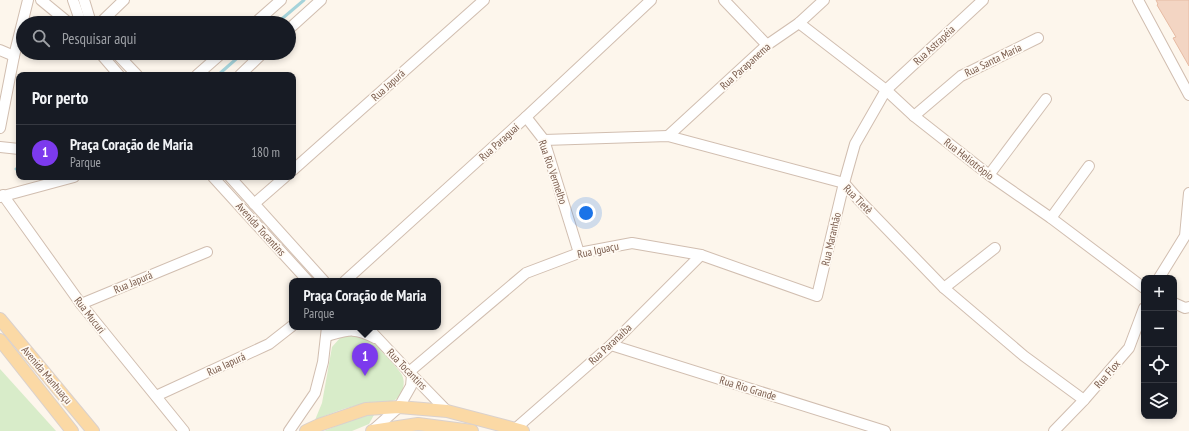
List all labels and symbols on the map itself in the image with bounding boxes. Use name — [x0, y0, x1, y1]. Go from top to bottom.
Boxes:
street label: Rua Astrapéia — [910, 22, 958, 68]
street label: Rua Parapanema — [717, 40, 773, 92]
street label: Rua Santa Maria — [962, 40, 1024, 80]
street label: Rua Japurá — [368, 66, 408, 104]
street label: Rua Paraguai — [476, 120, 522, 164]
street label: Rua Heliotrópio — [941, 135, 997, 183]
street label: Rua Rio Vermelho — [535, 138, 571, 206]
street label: Rua Tietê — [841, 181, 876, 217]
street label: Avenida Tocantins — [233, 199, 289, 259]
your location — [576, 203, 596, 223]
street label: Rua Maranhão — [818, 211, 844, 267]
street label: Rua Iguaçu — [576, 239, 620, 261]
street label: Rua Japurá — [111, 268, 155, 296]
street label: Rua Mucuri — [71, 294, 109, 336]
street label: Rua Paranaíba — [585, 320, 635, 368]
street label: Avenida Manhuaçu — [19, 343, 75, 407]
pin: 1 — [352, 343, 378, 376]
street label: Rua Tocantins — [384, 345, 430, 393]
street label: Rua Iapurá — [205, 349, 247, 379]
street label: Rua Flox — [1091, 357, 1123, 391]
street label: Rua Rio Grande — [718, 373, 778, 403]

